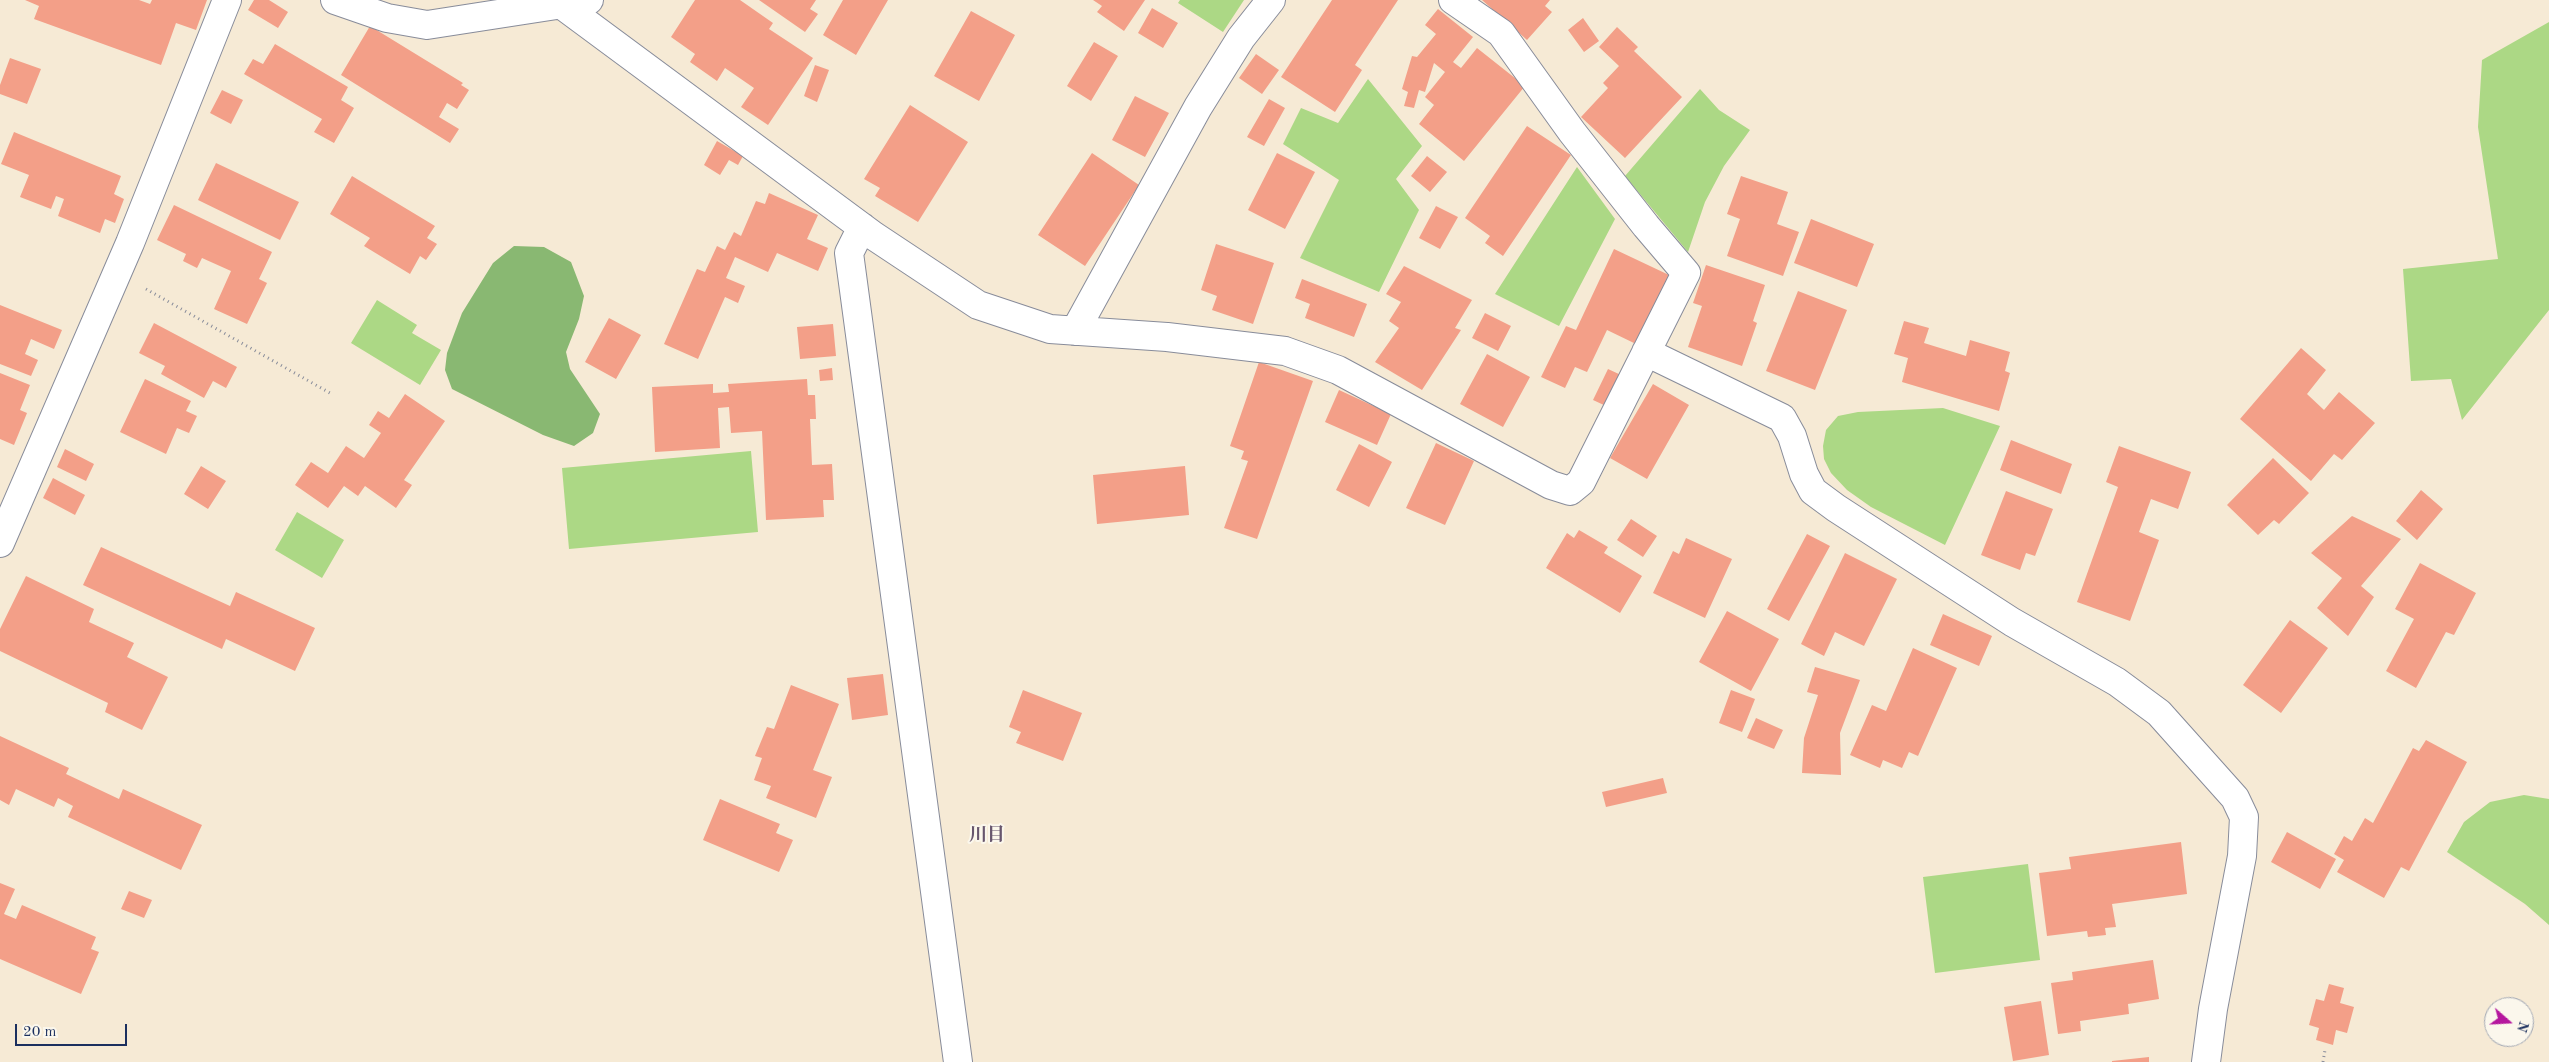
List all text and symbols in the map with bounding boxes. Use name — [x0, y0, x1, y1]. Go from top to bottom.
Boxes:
district label: 川目 — [969, 824, 1005, 846]
north arrow — [2484, 997, 2534, 1047]
scale bar — [18, 1014, 130, 1046]
text: N — [2514, 1019, 2531, 1034]
text: 20 m — [23, 1025, 57, 1040]

